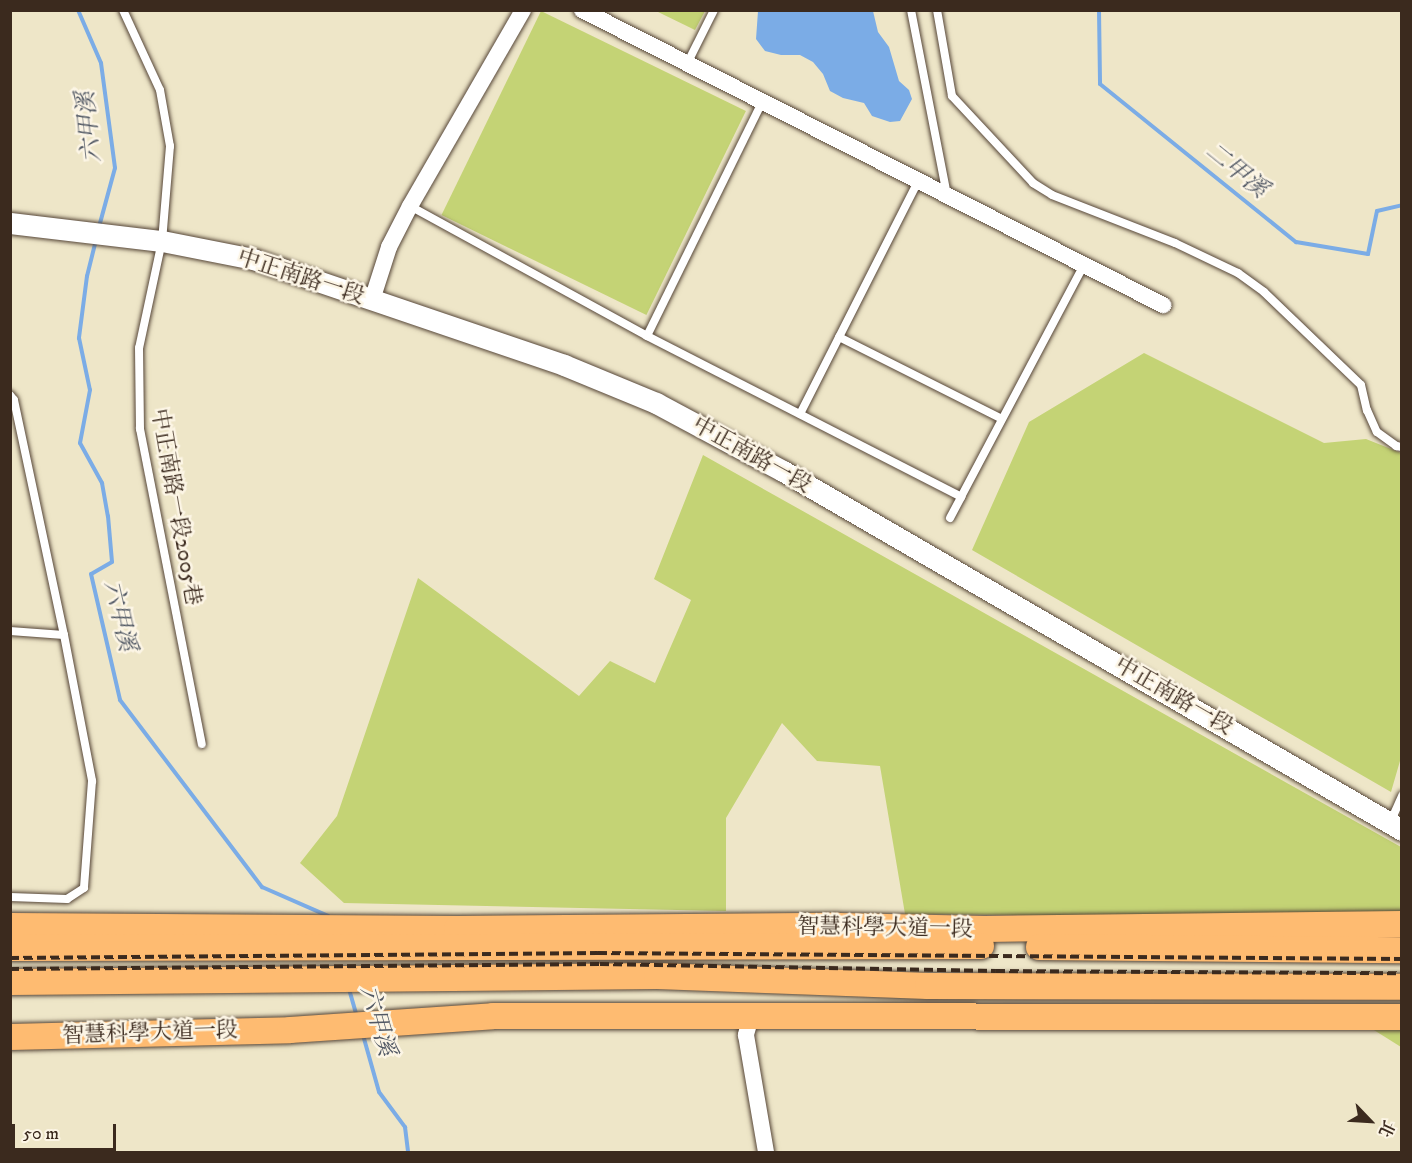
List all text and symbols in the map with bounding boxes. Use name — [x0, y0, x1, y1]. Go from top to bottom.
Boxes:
water label: 六甲溪 — [72, 90, 108, 164]
water label: 二甲溪 — [1199, 137, 1273, 205]
street label: 中正南路一段 — [234, 244, 368, 310]
street label: 中正南路一段2005巷 — [146, 407, 206, 607]
street label: 中正南路一段 — [688, 411, 816, 499]
water label: 六甲溪 — [97, 578, 141, 654]
street label: 中正南路一段 — [1110, 652, 1238, 740]
street label: 智慧科學大道一段 — [797, 913, 973, 943]
water label: 六甲溪 — [353, 982, 401, 1060]
street label: 智慧科學大道一段 — [62, 1017, 238, 1049]
north arrow — [1340, 1091, 1400, 1151]
scale bar — [15, 1112, 118, 1150]
text: 北 — [1374, 1117, 1399, 1140]
text: 50 m — [23, 1123, 59, 1145]

